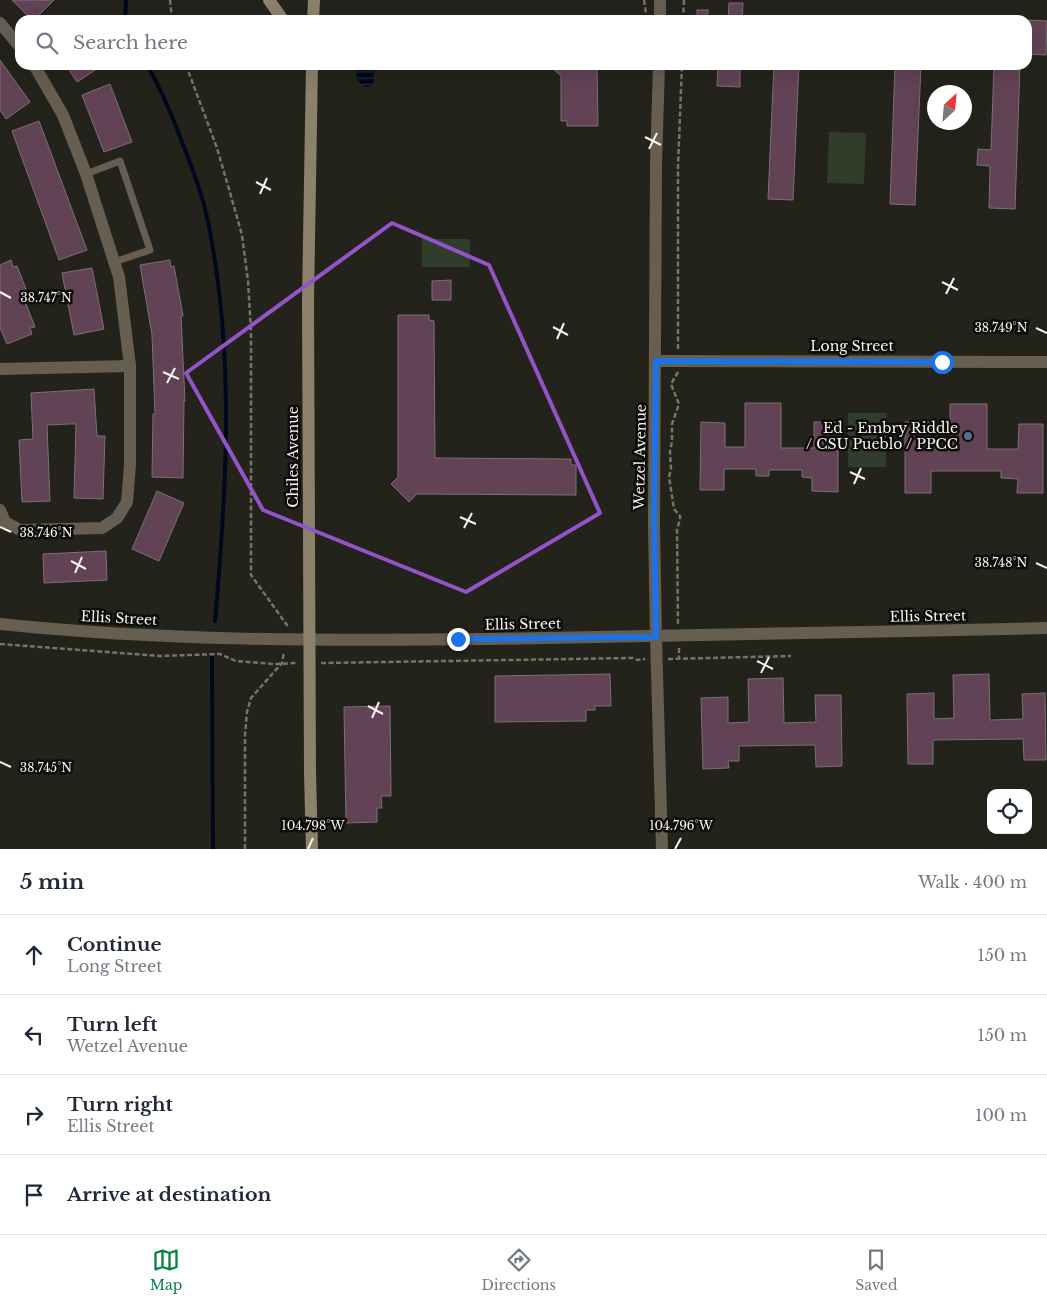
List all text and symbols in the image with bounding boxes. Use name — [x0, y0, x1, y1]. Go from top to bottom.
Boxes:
search box — [15, 15, 1032, 70]
icon: search — [33, 29, 61, 57]
text: Search here — [73, 31, 188, 54]
north arrow — [927, 85, 972, 130]
text: 38.747°N — [20, 290, 72, 305]
text: 38.749°N — [974, 320, 1028, 335]
street label: Long Street — [810, 337, 894, 355]
route start — [931, 351, 954, 374]
street label: Wetzel Avenue — [630, 404, 650, 511]
street label: Chiles Avenue — [284, 406, 302, 508]
place label: Ed - Embry Riddle / CSU Pueblo / PPCC — [806, 419, 958, 453]
marker: Ed - Embry Riddle / CSU Pueblo / PPCC — [962, 430, 974, 442]
text: 38.746°N — [19, 525, 73, 540]
text: 38.748°N — [975, 555, 1028, 570]
street label: Ellis Street — [890, 606, 967, 626]
street label: Ellis Street — [80, 607, 158, 629]
street label: Ellis Street — [485, 614, 562, 634]
route end — [447, 628, 470, 651]
text: 38.745°N — [20, 760, 72, 775]
map controls — [987, 789, 1032, 834]
button: locate — [987, 789, 1032, 834]
text: 104.798°W — [281, 818, 346, 833]
text: 104.796°W — [649, 818, 714, 833]
text: 5 min — [20, 869, 84, 895]
text: Walk · 400 m — [918, 872, 1027, 892]
text: Continue — [67, 933, 162, 956]
icon: ahead — [20, 941, 48, 969]
text: 150 m — [978, 945, 1027, 965]
text: Long Street — [67, 956, 162, 976]
text: Turn left — [67, 1013, 158, 1036]
icon: left — [20, 1021, 48, 1049]
text: 150 m — [978, 1025, 1027, 1045]
text: Wetzel Avenue — [67, 1036, 188, 1056]
text: Turn right — [67, 1093, 173, 1116]
icon: right — [20, 1101, 48, 1129]
text: 100 m — [975, 1105, 1027, 1125]
text: Ellis Street — [67, 1116, 154, 1136]
icon: arrive — [20, 1181, 48, 1209]
text: Arrive at destination — [67, 1183, 271, 1206]
tab: Map — [150, 1246, 182, 1294]
tab: Directions — [481, 1246, 556, 1294]
tab: Saved — [855, 1246, 897, 1294]

